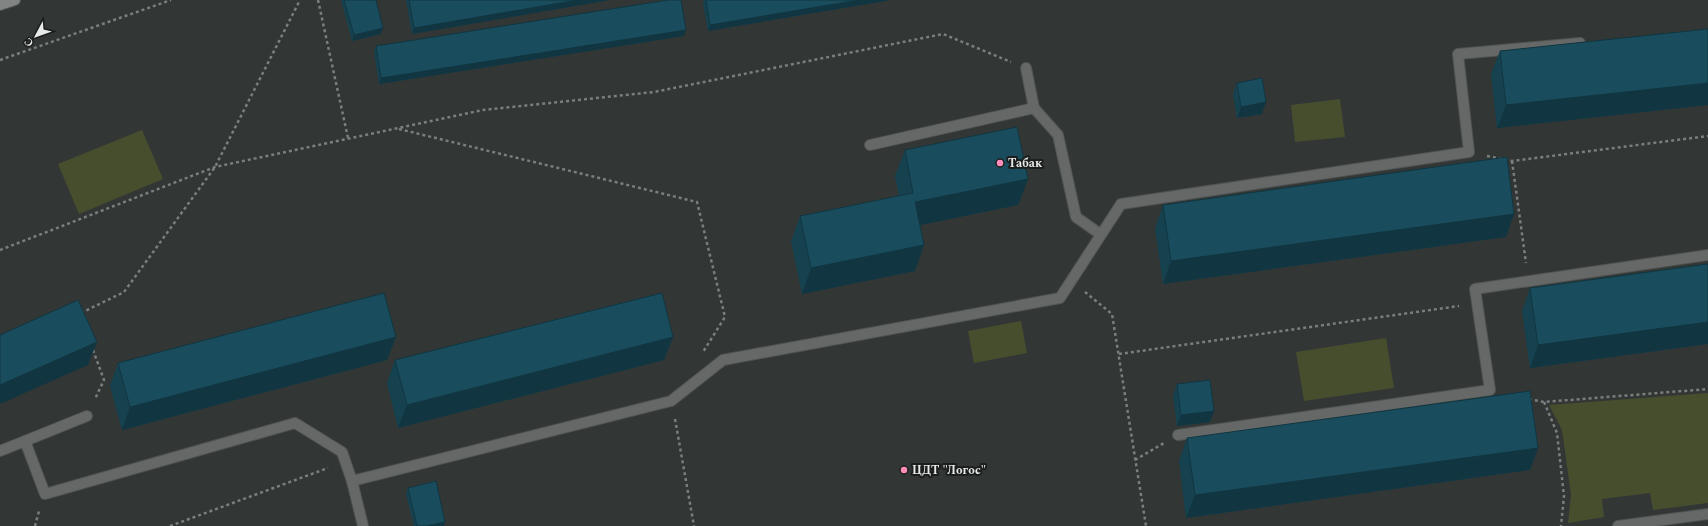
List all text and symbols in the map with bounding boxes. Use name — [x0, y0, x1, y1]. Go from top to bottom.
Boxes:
north arrow — [16, 16, 56, 56]
text: С — [20, 34, 38, 51]
place label: Табак — [1008, 154, 1043, 173]
marker: Табак — [995, 158, 1005, 168]
place label: ЦДТ "Логос" — [912, 461, 986, 480]
marker: ЦДТ "Логос" — [899, 465, 909, 475]

